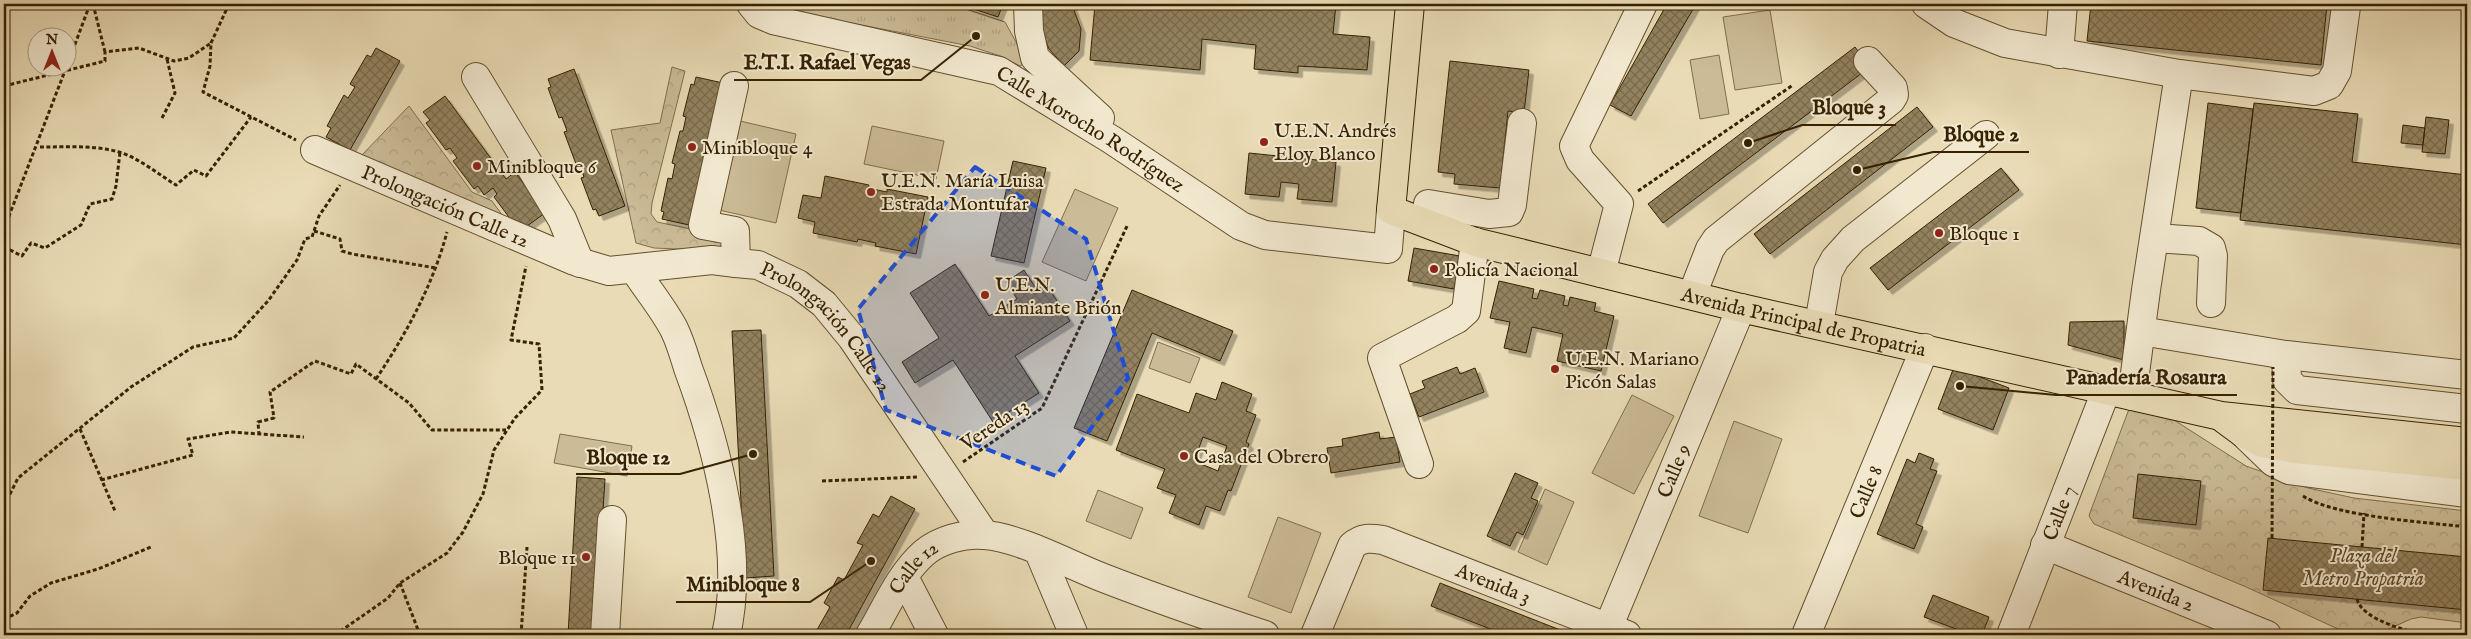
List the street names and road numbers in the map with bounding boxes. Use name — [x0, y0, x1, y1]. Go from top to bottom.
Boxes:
street label: Calle Morocho Rodríguez — [991, 61, 1189, 199]
street label: Prolongación Calle 12 — [357, 160, 532, 254]
street label: Prolongación Calle 12 — [756, 257, 896, 398]
street label: Avenida Principal de Propatria — [1677, 282, 1929, 363]
street label: Vereda 13 — [955, 394, 1033, 458]
street label: Calle 9 — [1652, 441, 1697, 502]
street label: Calle 8 — [1845, 462, 1889, 523]
street label: Calle 7 — [2038, 482, 2082, 544]
street label: Calle 12 — [884, 535, 943, 600]
street label: Avenida 3 — [1451, 558, 1534, 610]
street label: Avenida 2 — [2113, 564, 2197, 618]

